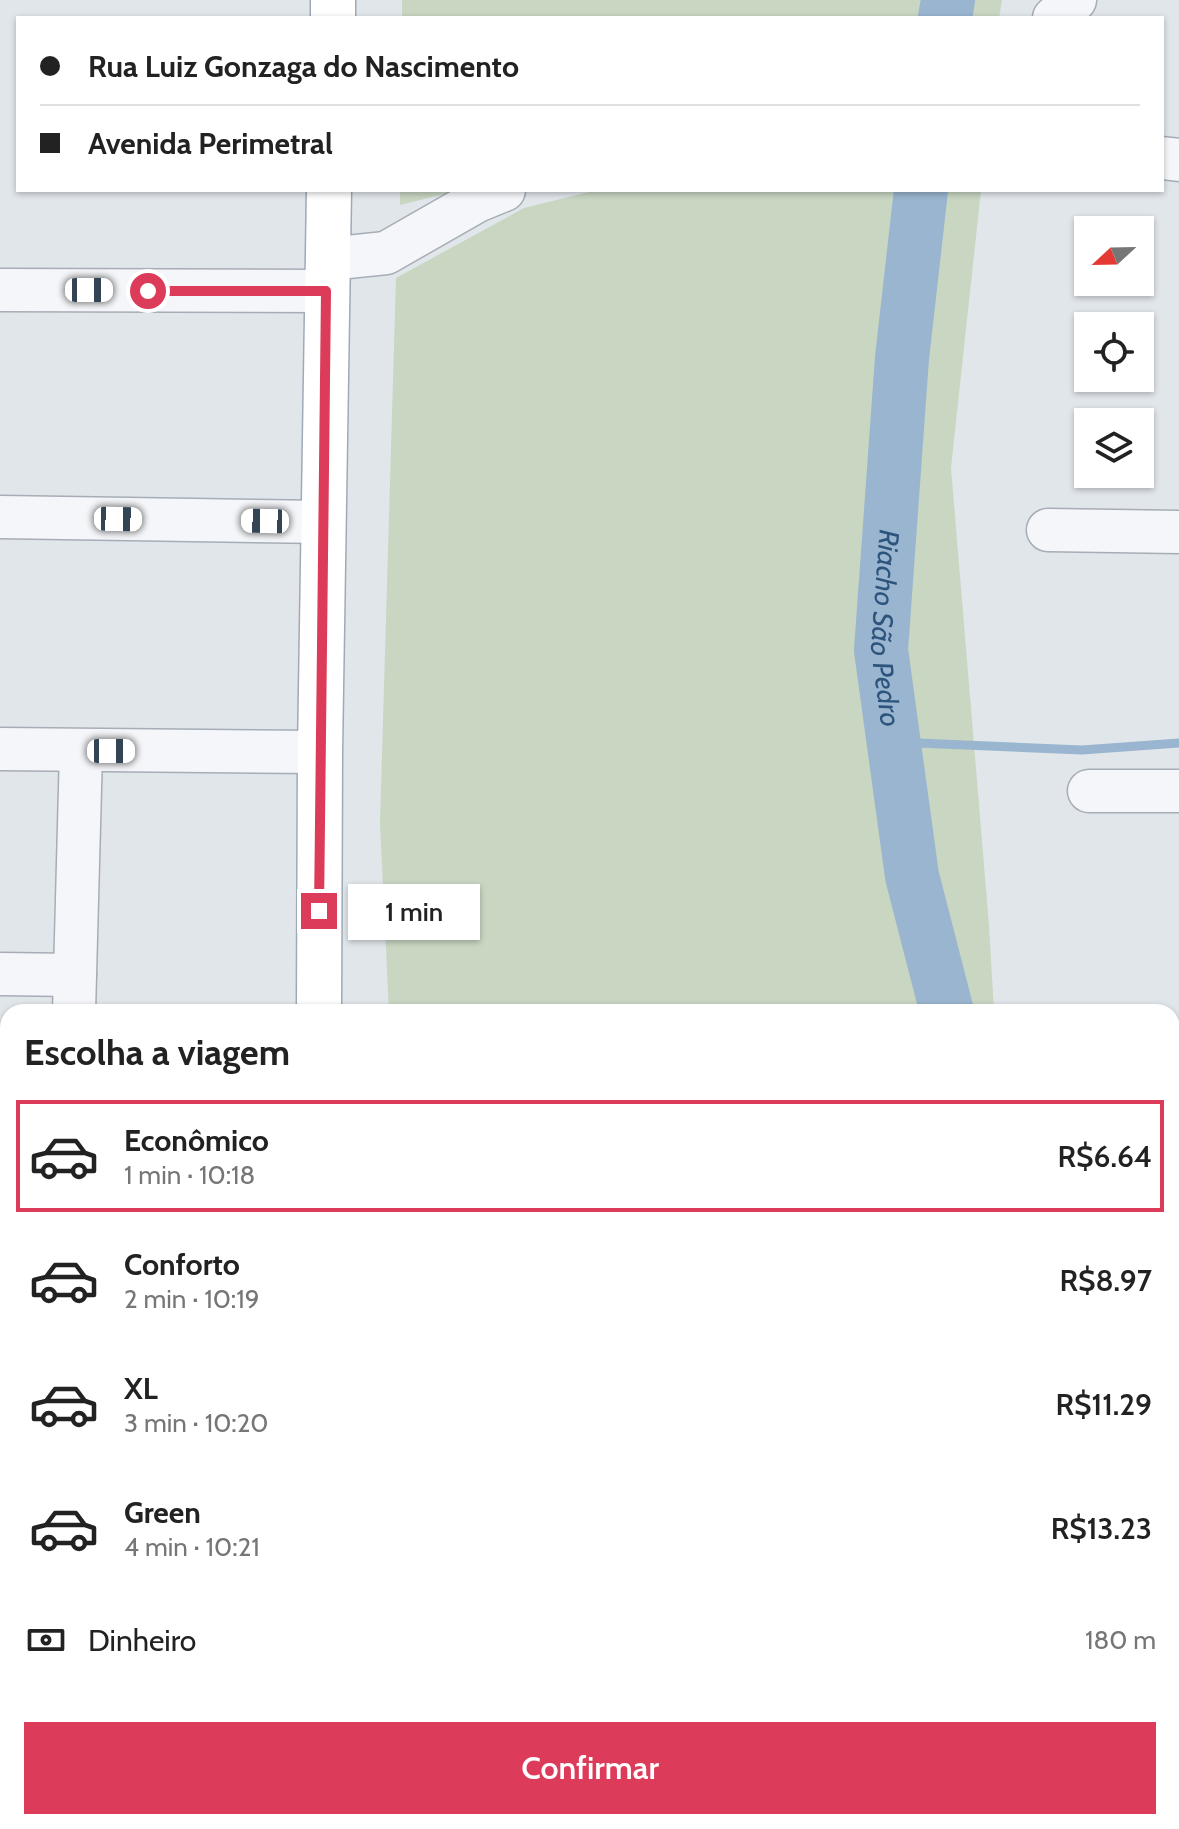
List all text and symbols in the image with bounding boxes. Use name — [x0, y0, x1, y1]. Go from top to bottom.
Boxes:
text: Rua Luiz Gonzaga do Nascimento — [88, 48, 519, 85]
text: Avenida Perimetral — [88, 125, 333, 162]
north arrow — [1074, 216, 1154, 296]
map controls — [1074, 216, 1154, 488]
route start — [130, 273, 166, 309]
car — [65, 278, 113, 302]
button: locate — [1074, 312, 1154, 392]
button: layers — [1074, 408, 1154, 488]
car — [94, 507, 142, 531]
car — [241, 509, 289, 533]
water label: Riacho São Pedro — [864, 528, 908, 729]
car — [87, 739, 135, 763]
callout: 1 min — [347, 883, 479, 939]
route end — [301, 893, 337, 929]
text: 1 min — [385, 896, 443, 928]
text: Escolha a viagem — [24, 1030, 290, 1074]
icon: car — [28, 1120, 100, 1192]
text: Econômico — [124, 1122, 269, 1159]
text: R$6.64 — [1058, 1138, 1152, 1175]
text: 1 min · 10:18 — [124, 1159, 255, 1191]
icon: car — [28, 1244, 100, 1316]
text: Conforto — [124, 1246, 240, 1283]
text: R$8.97 — [1060, 1262, 1152, 1299]
text: 2 min · 10:19 — [124, 1283, 260, 1315]
icon: car — [28, 1368, 100, 1440]
text: XL — [124, 1370, 158, 1407]
text: R$11.29 — [1056, 1386, 1152, 1423]
text: 3 min · 10:20 — [124, 1407, 268, 1439]
icon: car — [28, 1492, 100, 1564]
text: Green — [124, 1494, 201, 1531]
text: R$13.23 — [1051, 1510, 1152, 1547]
text: 4 min · 10:21 — [124, 1531, 260, 1563]
icon: cash — [24, 1618, 68, 1662]
text: Dinheiro — [88, 1622, 196, 1659]
text: 180 m — [1085, 1624, 1156, 1656]
button: Confirmar — [24, 1722, 1156, 1814]

